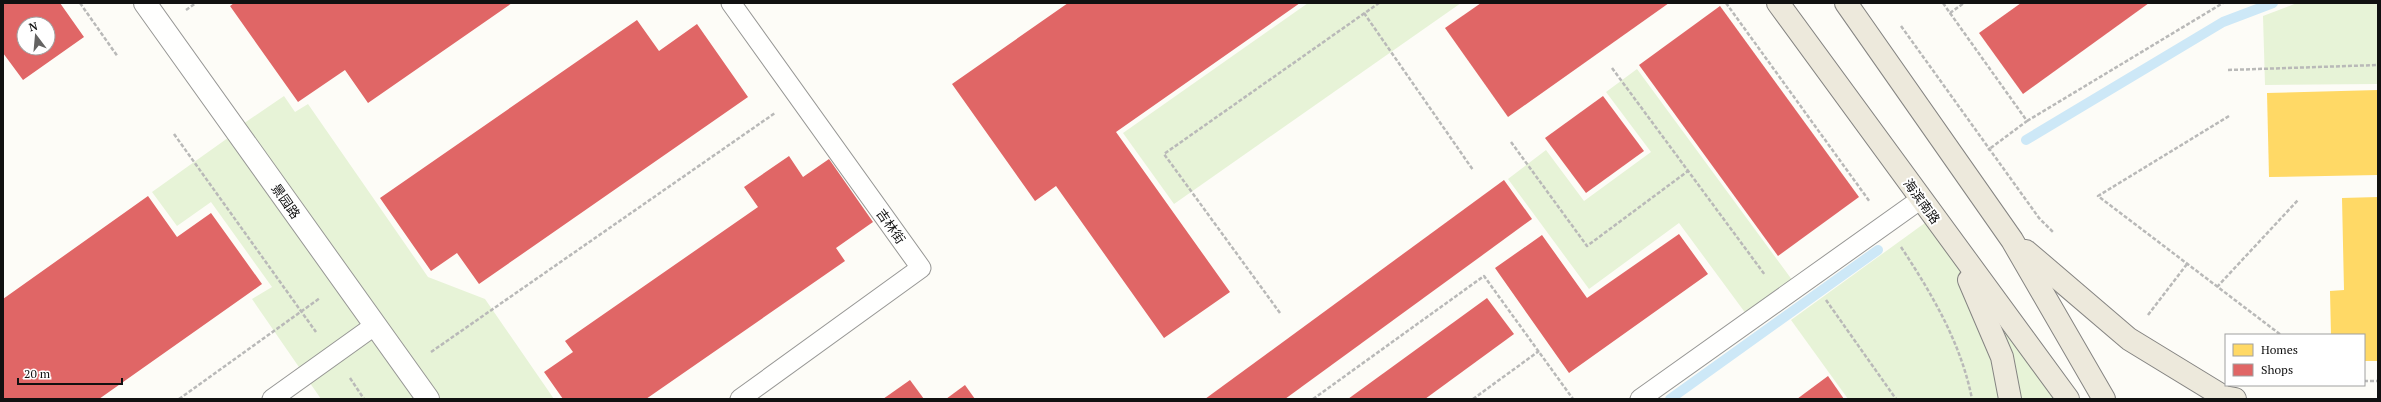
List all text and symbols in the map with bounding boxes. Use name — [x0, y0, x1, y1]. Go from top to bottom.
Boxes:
north arrow — [16, 16, 56, 56]
text: N — [27, 18, 40, 34]
street label: 海滨南路 — [1899, 175, 1945, 227]
street label: 景园路 — [267, 180, 305, 222]
street label: 吉林街 — [872, 205, 910, 247]
legend — [2225, 334, 2365, 386]
text: Homes — [2261, 342, 2298, 357]
scale bar — [18, 360, 122, 386]
text: Shops — [2261, 362, 2293, 377]
text: 20 m — [24, 366, 51, 381]

